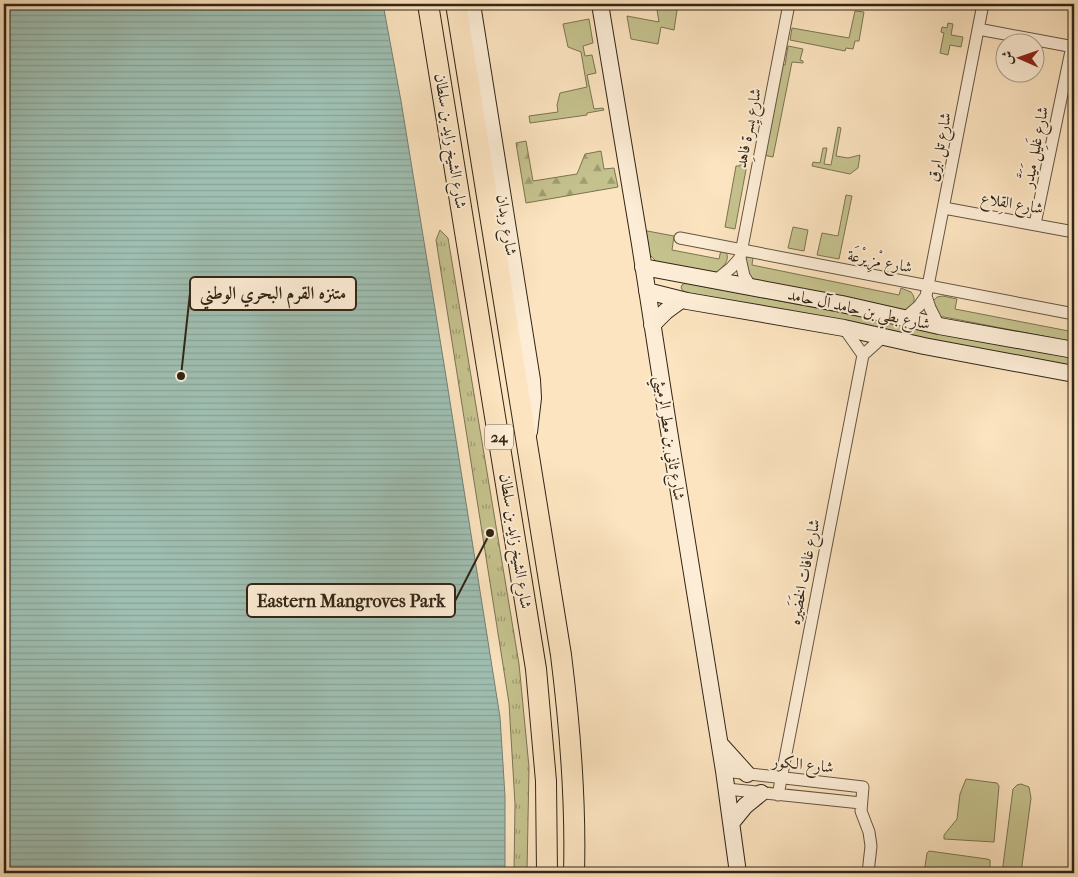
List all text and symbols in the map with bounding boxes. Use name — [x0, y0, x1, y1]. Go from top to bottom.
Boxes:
north arrow — [996, 32, 1046, 82]
text: ش — [999, 50, 1016, 65]
street label: شارع الشيخ زايد بن سلطان — [426, 72, 471, 211]
street label: شارع يِسرة فاهِد — [731, 87, 769, 170]
street label: شارع غَلِيل مَيَدَّر — [1014, 104, 1056, 192]
street label: شارع تل ابرق — [923, 111, 959, 184]
street label: شارع القِلاع — [979, 188, 1045, 222]
street label: شارع ربدان — [489, 193, 521, 258]
street label: شارع مْزِيرْعَة — [845, 243, 914, 281]
callout: متنزه القرم البحري الوطني — [190, 277, 356, 310]
text: متنزه القرم البحري الوطني — [200, 283, 346, 310]
street label: شارع بطي بن حامد آل حامد — [785, 285, 932, 339]
street label: شارع ثاني بن مطر الرميثي — [645, 374, 689, 503]
road number: 24 — [485, 424, 513, 450]
street label: شارع الشيخ زايد بن سلطان — [491, 472, 536, 611]
street label: شارع غافات الخَضَيره — [782, 517, 828, 627]
callout: Eastern Mangroves Park — [247, 584, 455, 617]
text: Eastern Mangroves Park — [257, 591, 446, 612]
street label: شارع الكور — [769, 751, 835, 781]

